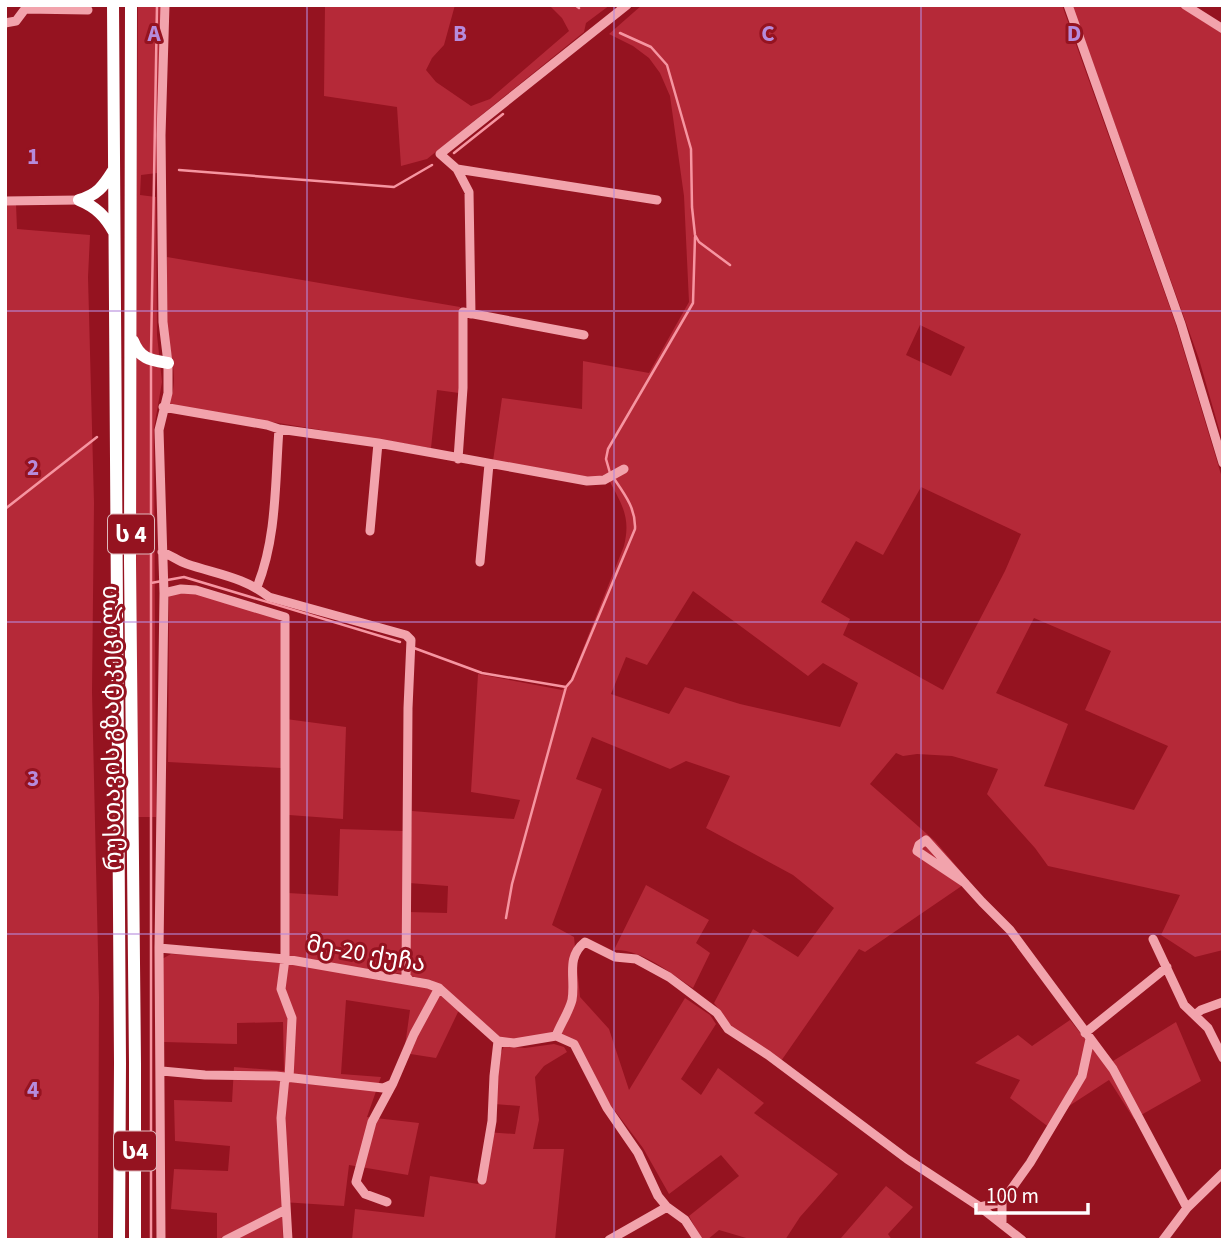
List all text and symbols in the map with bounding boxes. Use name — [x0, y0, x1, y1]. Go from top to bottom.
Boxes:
text: A — [146, 17, 161, 50]
text: B — [453, 17, 467, 50]
text: C — [761, 17, 775, 50]
text: D — [1067, 17, 1081, 50]
text: 1 — [27, 140, 39, 173]
text: 2 — [27, 451, 39, 484]
road number: ს 4 — [108, 514, 154, 554]
street label: რუსთავის გზატკეცილი — [91, 585, 131, 871]
text: 3 — [27, 762, 39, 795]
street label: მე-20 ქუჩა — [304, 926, 428, 982]
text: 4 — [27, 1073, 39, 1106]
road number: ს4 — [114, 1132, 156, 1170]
scale bar — [976, 1172, 1088, 1216]
text: 100 m — [986, 1181, 1039, 1211]

